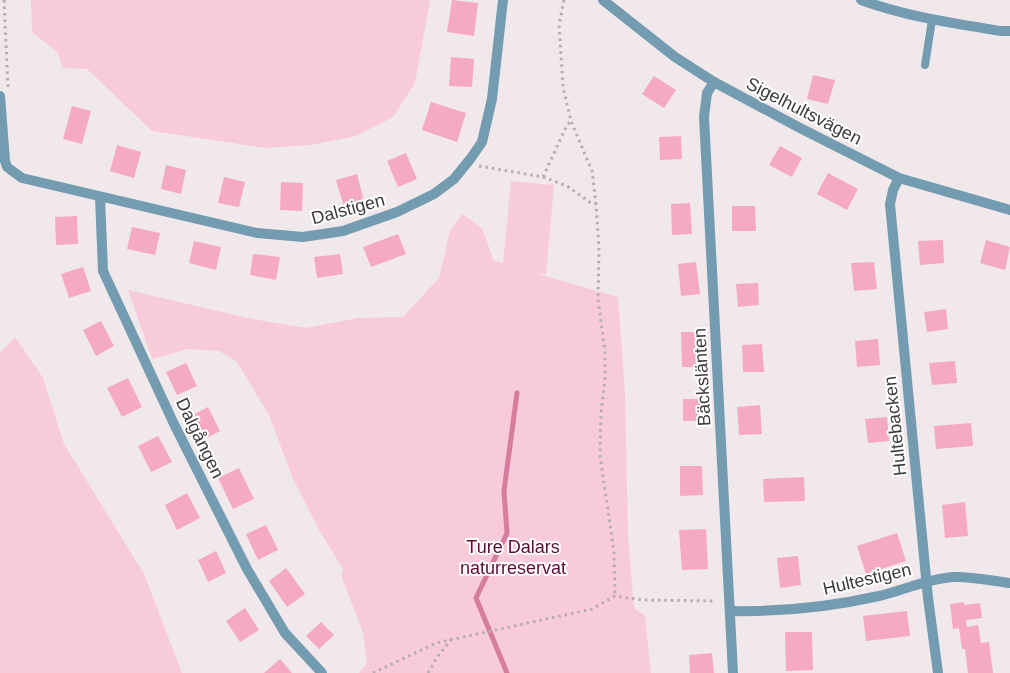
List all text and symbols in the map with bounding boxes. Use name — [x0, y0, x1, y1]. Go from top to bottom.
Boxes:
street label: Sigelhultsvägen — [743, 73, 865, 149]
street label: Dalstigen — [309, 190, 387, 228]
street label: Bäckslänten — [689, 328, 715, 426]
street label: Hultebacken — [880, 375, 910, 477]
street label: Dalgången — [172, 394, 228, 482]
park label: Ture Dalars naturreservat — [460, 537, 566, 578]
street label: Hultestigen — [821, 559, 913, 599]

